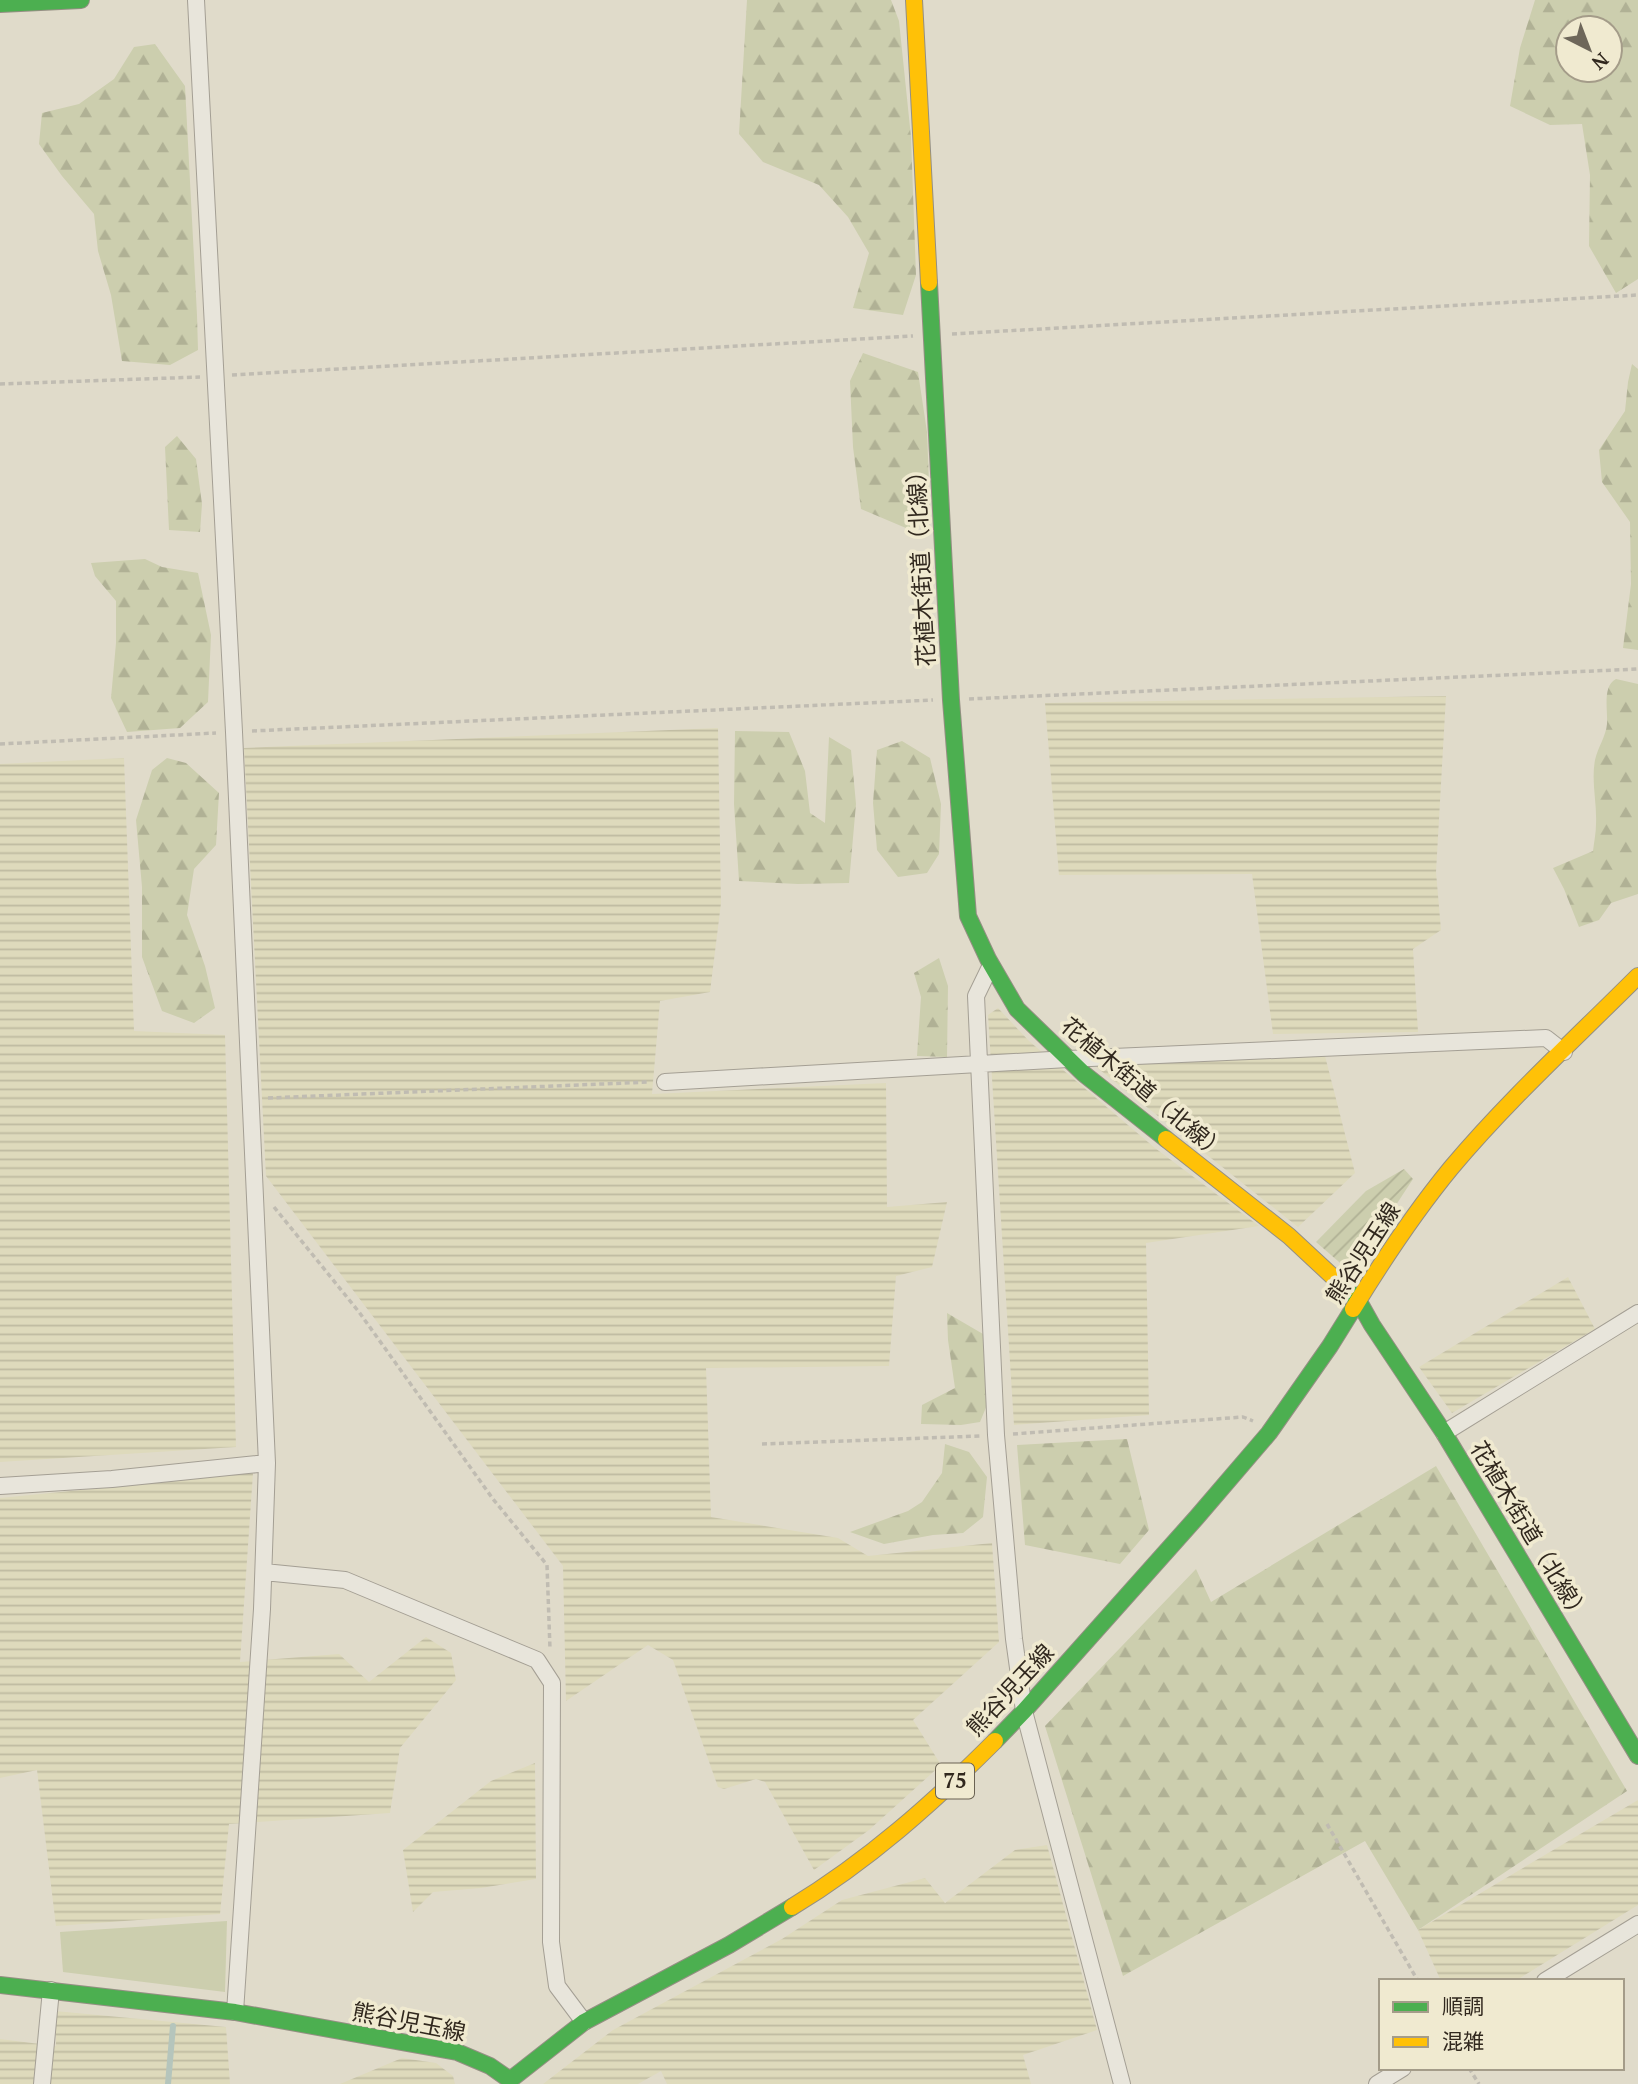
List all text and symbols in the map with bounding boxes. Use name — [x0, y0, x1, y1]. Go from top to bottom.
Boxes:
north arrow — [1554, 14, 1624, 84]
text: N — [1587, 48, 1614, 77]
street label: 花植木街道（北線） — [900, 459, 941, 667]
street label: 花植木街道（北線） — [1055, 1010, 1234, 1167]
street label: 熊谷児玉線 — [1318, 1196, 1407, 1309]
street label: 花植木街道（北線） — [1464, 1435, 1597, 1628]
street label: 熊谷児玉線 — [959, 1637, 1060, 1742]
road number: 75 — [936, 1764, 974, 1798]
legend — [1379, 1979, 1624, 2070]
text: 順調 — [1442, 1992, 1484, 2020]
street label: 熊谷児玉線 — [350, 1995, 468, 2048]
text: 混雑 — [1442, 2027, 1484, 2055]

